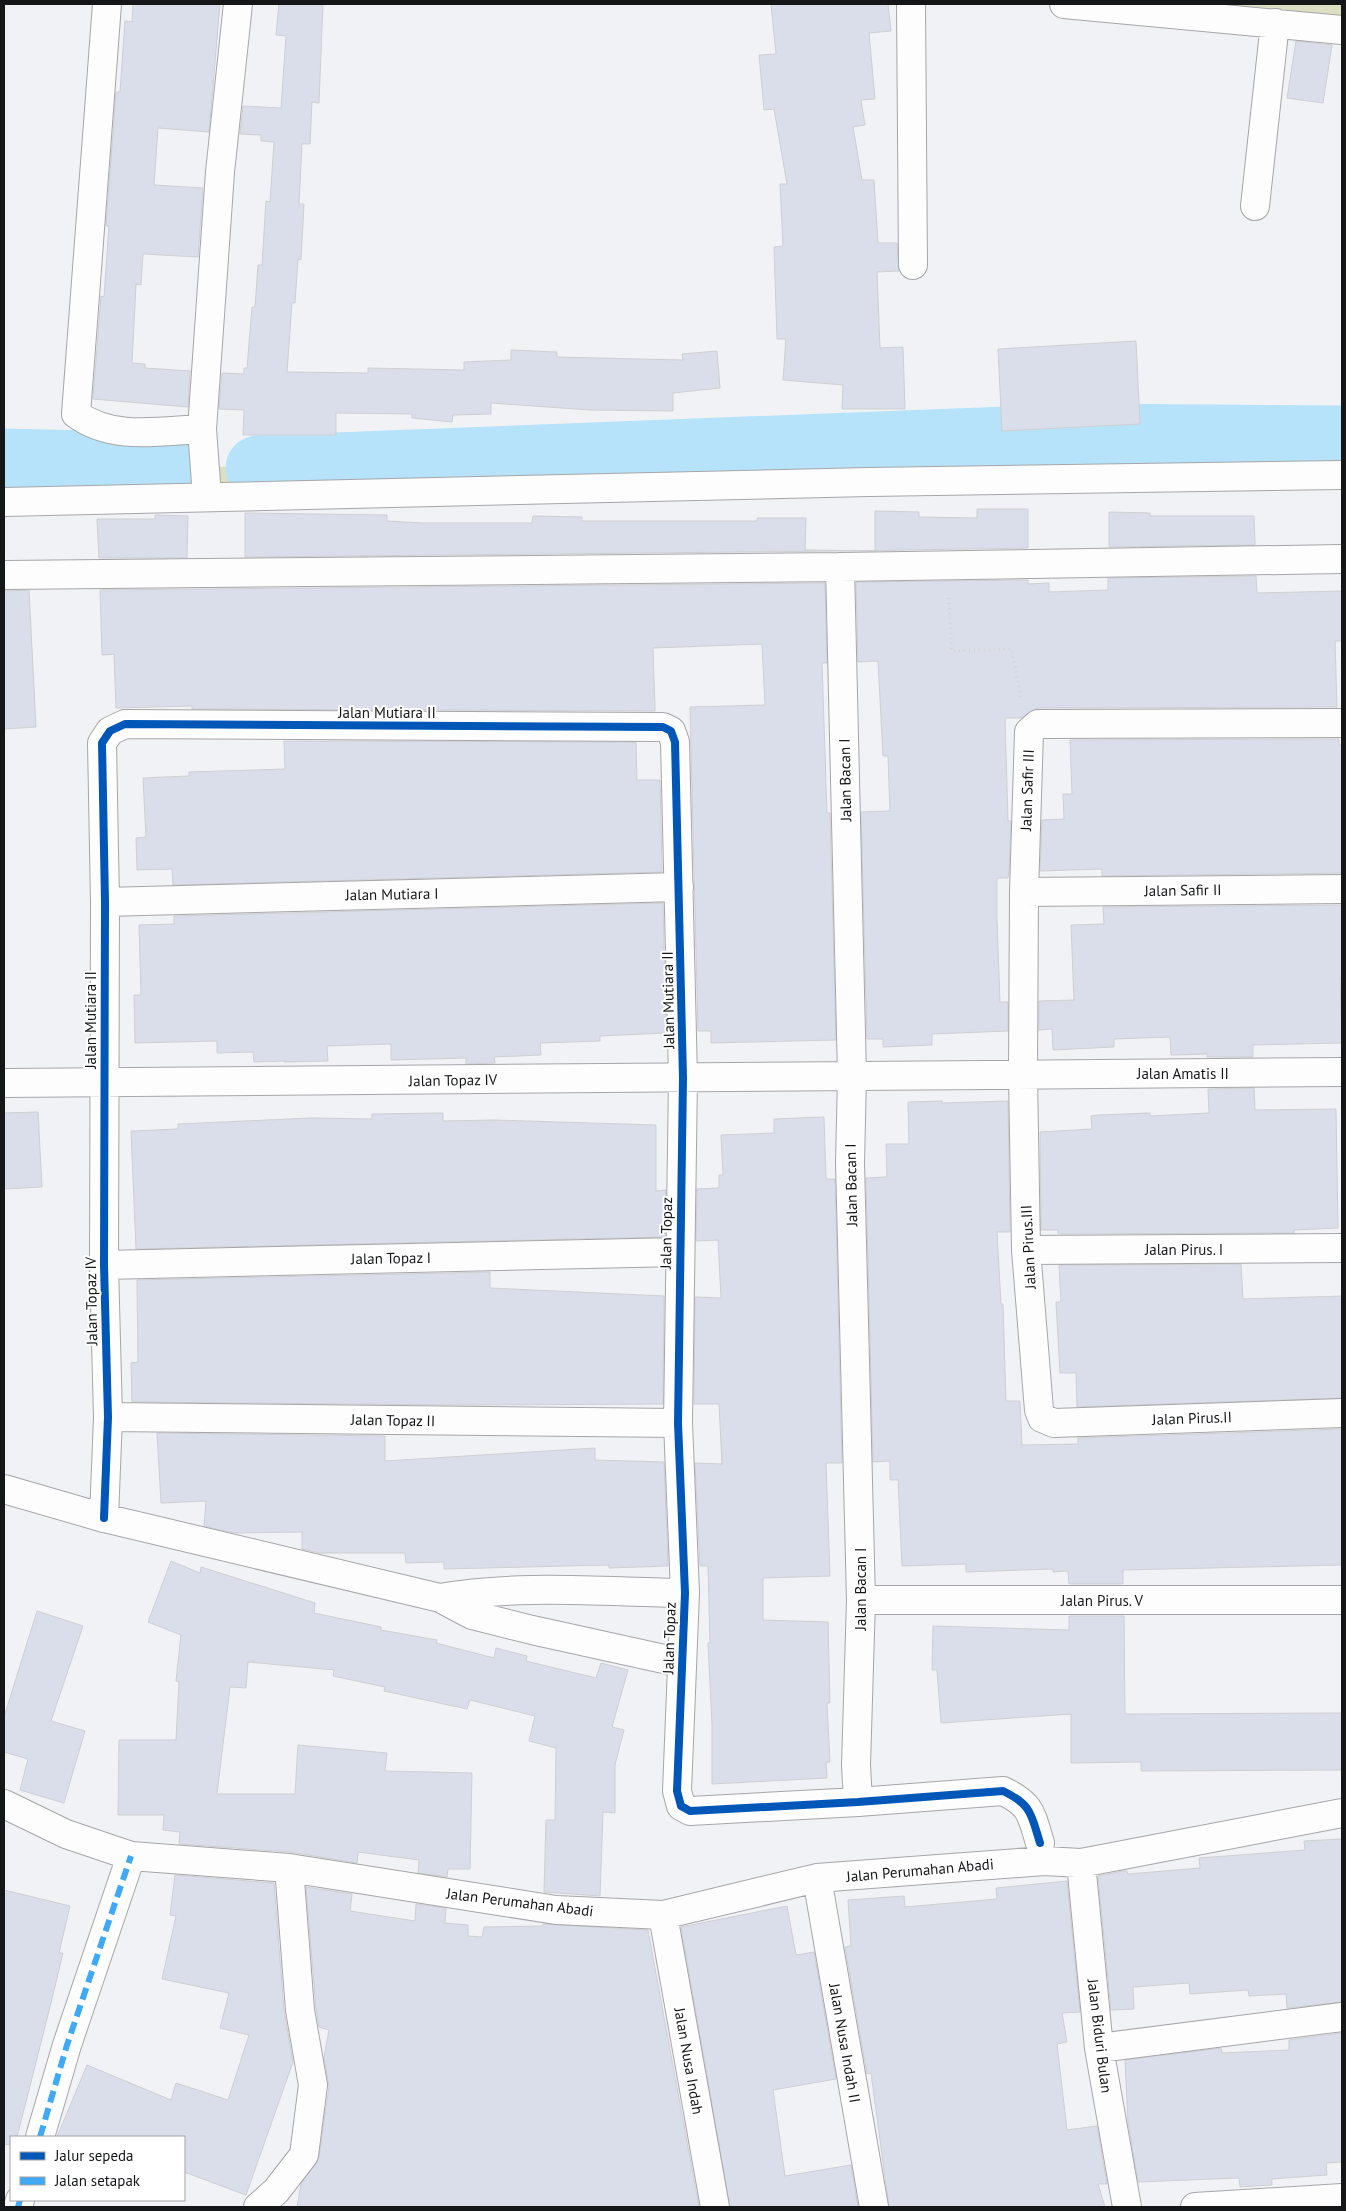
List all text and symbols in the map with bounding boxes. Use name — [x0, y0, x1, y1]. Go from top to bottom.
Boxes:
street label: Jalan Mutiara II — [337, 703, 436, 722]
street label: Jalan Bacan I — [835, 738, 855, 823]
street label: Jalan Safir III — [1016, 749, 1038, 832]
street label: Jalan Safir II — [1143, 880, 1222, 900]
street label: Jalan Mutiara I — [344, 884, 439, 904]
street label: Jalan Mutiara II — [658, 951, 678, 1050]
street label: Jalan Mutiara II — [81, 971, 100, 1070]
street label: Jalan Amatis II — [1136, 1064, 1229, 1083]
street label: Jalan Topaz IV — [408, 1070, 498, 1090]
street label: Jalan Bacan I — [841, 1143, 861, 1228]
street label: Jalan Topaz — [656, 1197, 676, 1270]
street label: Jalan Pirus.III — [1016, 1205, 1040, 1290]
street label: Jalan Pirus. I — [1144, 1240, 1223, 1259]
street label: Jalan Topaz I — [350, 1248, 431, 1268]
street label: Jalan Topaz IV — [81, 1256, 101, 1346]
street label: Jalan Pirus.II — [1151, 1407, 1232, 1429]
street label: Jalan Topaz II — [350, 1410, 435, 1430]
street label: Jalan Bacan I — [851, 1548, 870, 1631]
street label: Jalan Pirus. V — [1060, 1591, 1143, 1610]
street label: Jalan Topaz — [658, 1602, 680, 1675]
street label: Jalan Perumahan Abadi — [845, 1854, 994, 1886]
street label: Jalan Perumahan Abadi — [444, 1883, 595, 1920]
street label: Jalan Biduri Bulan — [1083, 1977, 1116, 2094]
street label: Jalan Nusa Indah II — [825, 1981, 865, 2104]
street label: Jalan Nusa Indah — [670, 2005, 708, 2116]
legend — [10, 2136, 185, 2201]
text: Jalur sepeda — [54, 2146, 134, 2165]
text: Jalan setapak — [54, 2171, 141, 2190]

